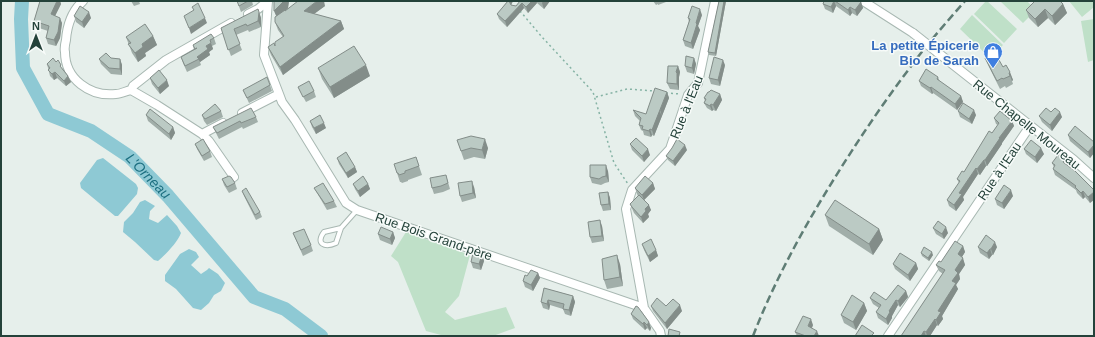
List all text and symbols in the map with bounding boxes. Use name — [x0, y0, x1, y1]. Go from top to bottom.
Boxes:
north arrow — [16, 16, 56, 56]
text: N — [32, 20, 40, 32]
place label: La petite Épicerie Bio de Sarah — [871, 38, 979, 68]
shop icon: La petite Épicerie Bio de Sarah — [982, 41, 1004, 69]
street label: Rue à l'Eau — [667, 73, 706, 141]
street label: Rue Chapelle Moureau — [970, 76, 1083, 172]
street label: Rue à l'Eau — [975, 139, 1024, 203]
water label: L'Orneau — [123, 150, 174, 202]
street label: Rue Bois Grand-père — [373, 209, 494, 264]

